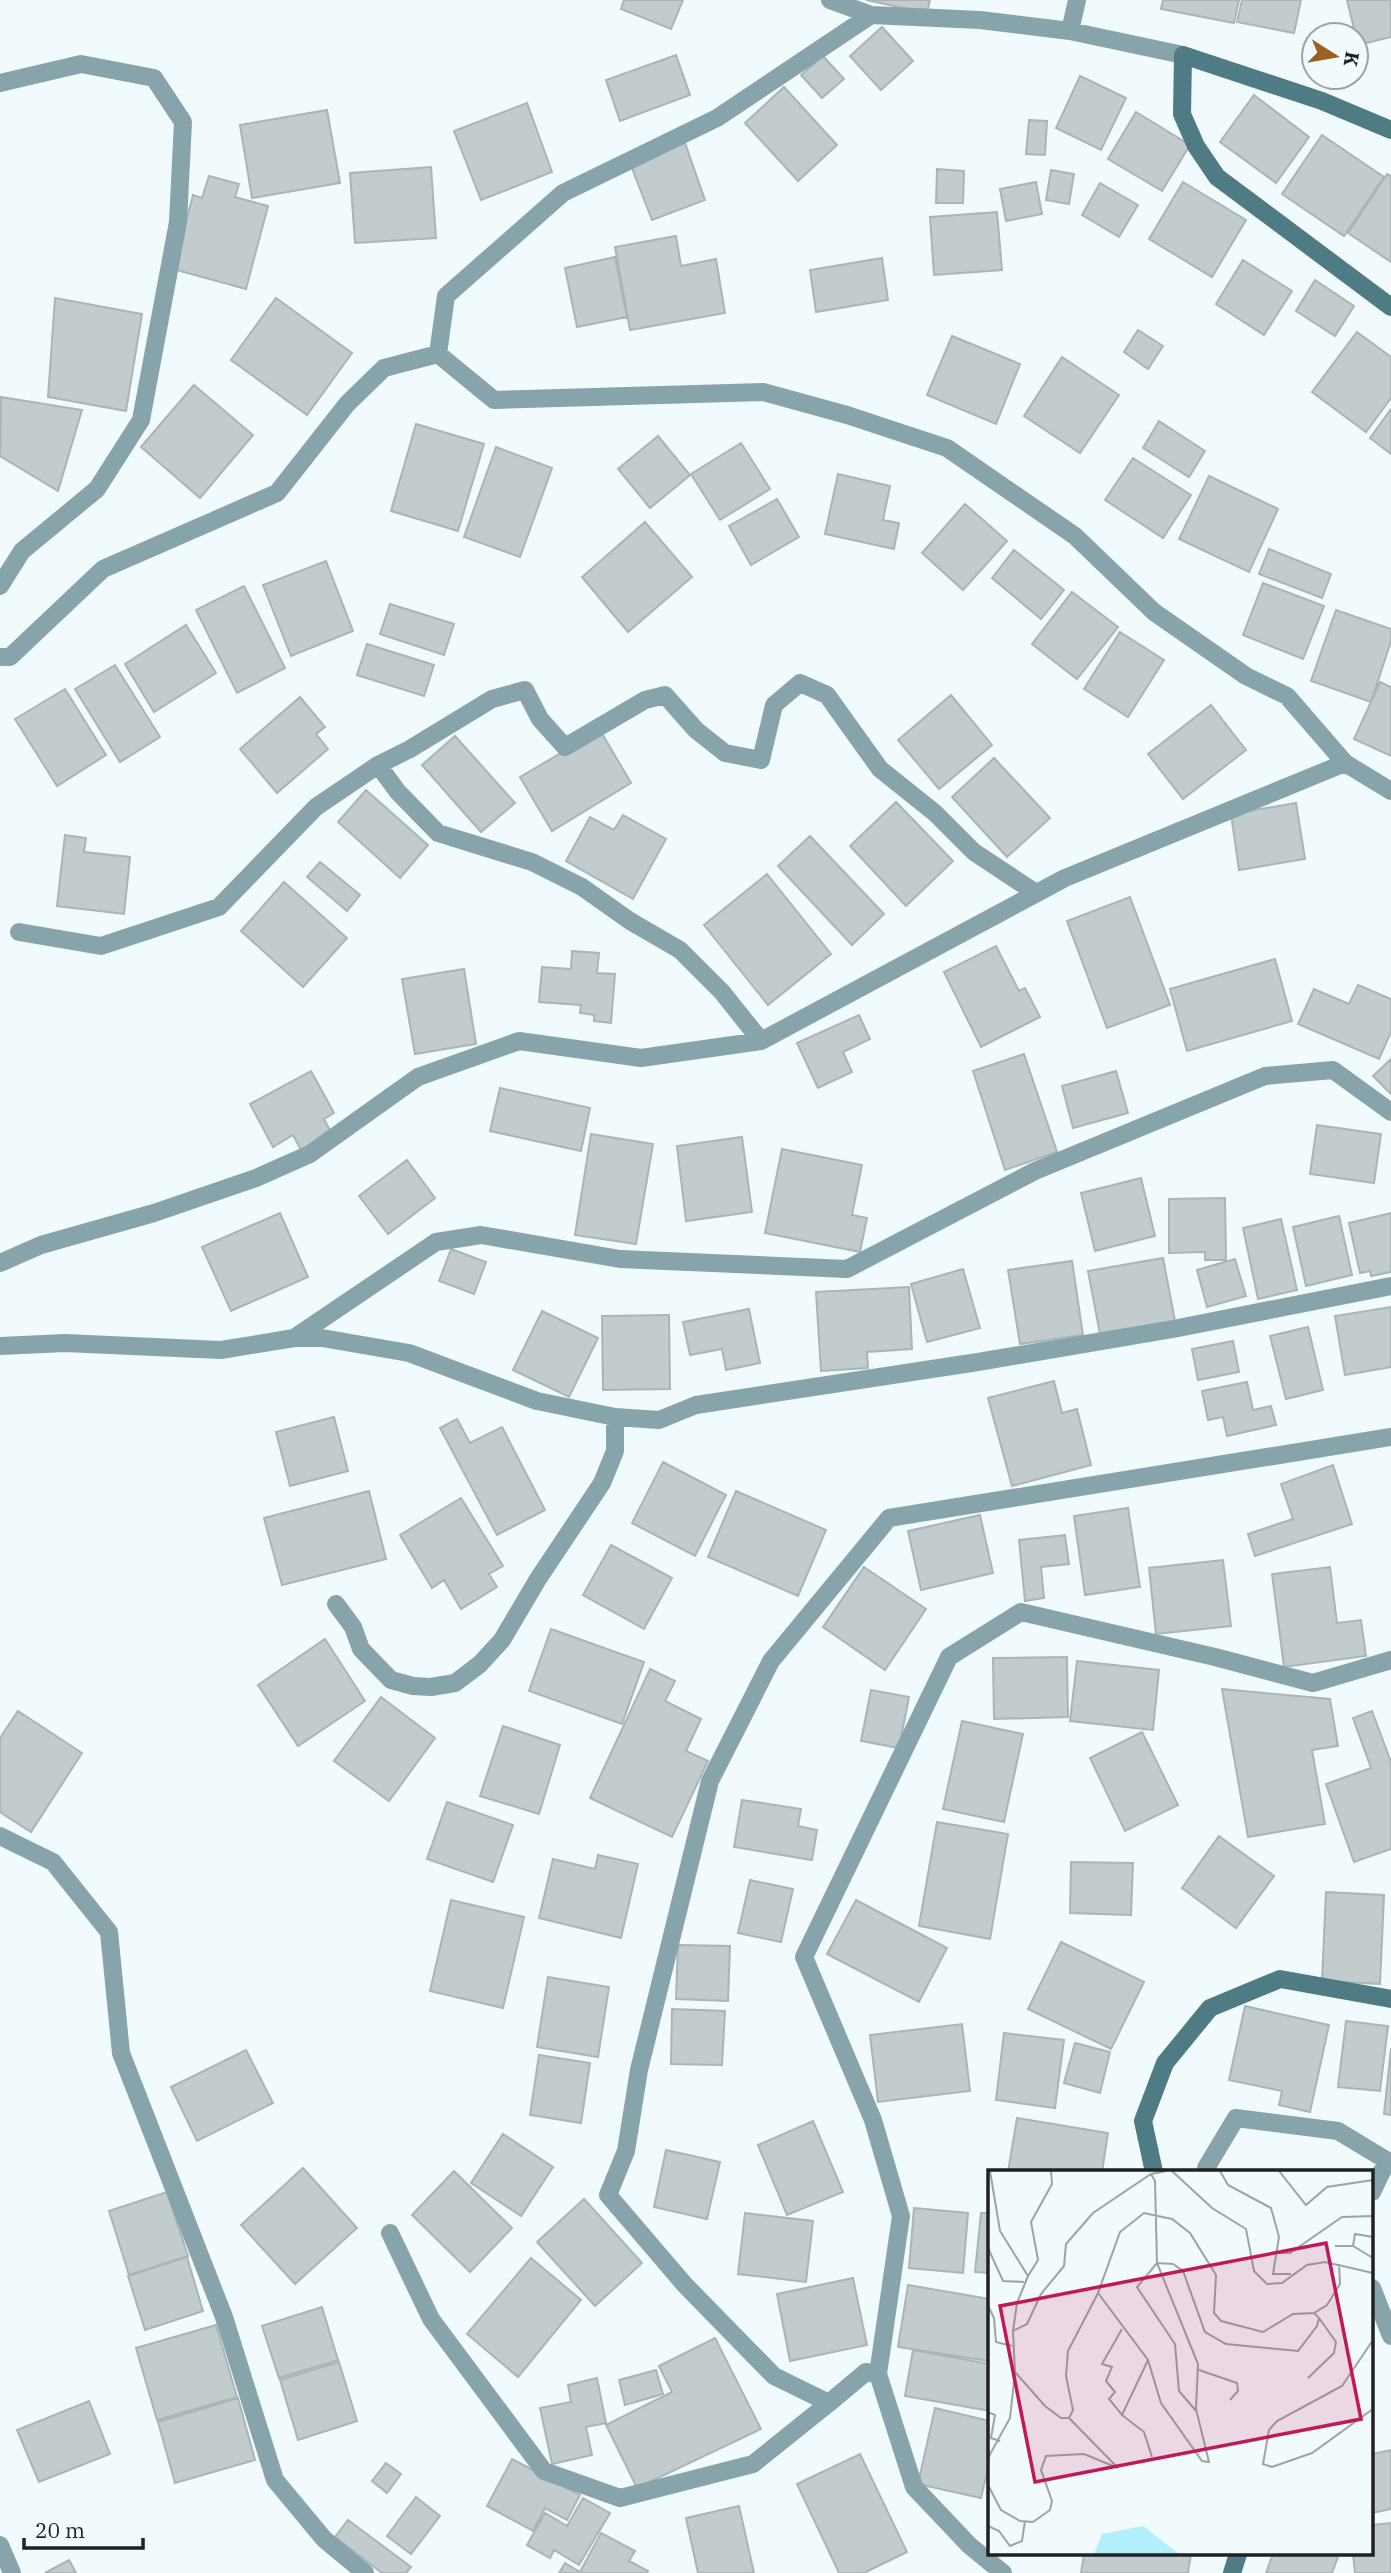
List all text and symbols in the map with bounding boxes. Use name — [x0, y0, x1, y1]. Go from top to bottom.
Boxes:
north arrow — [1300, 21, 1370, 91]
text: K — [1338, 50, 1365, 69]
inset map — [988, 2170, 1374, 2556]
scale bar — [24, 2506, 144, 2550]
text: 20 m — [35, 2516, 85, 2544]

